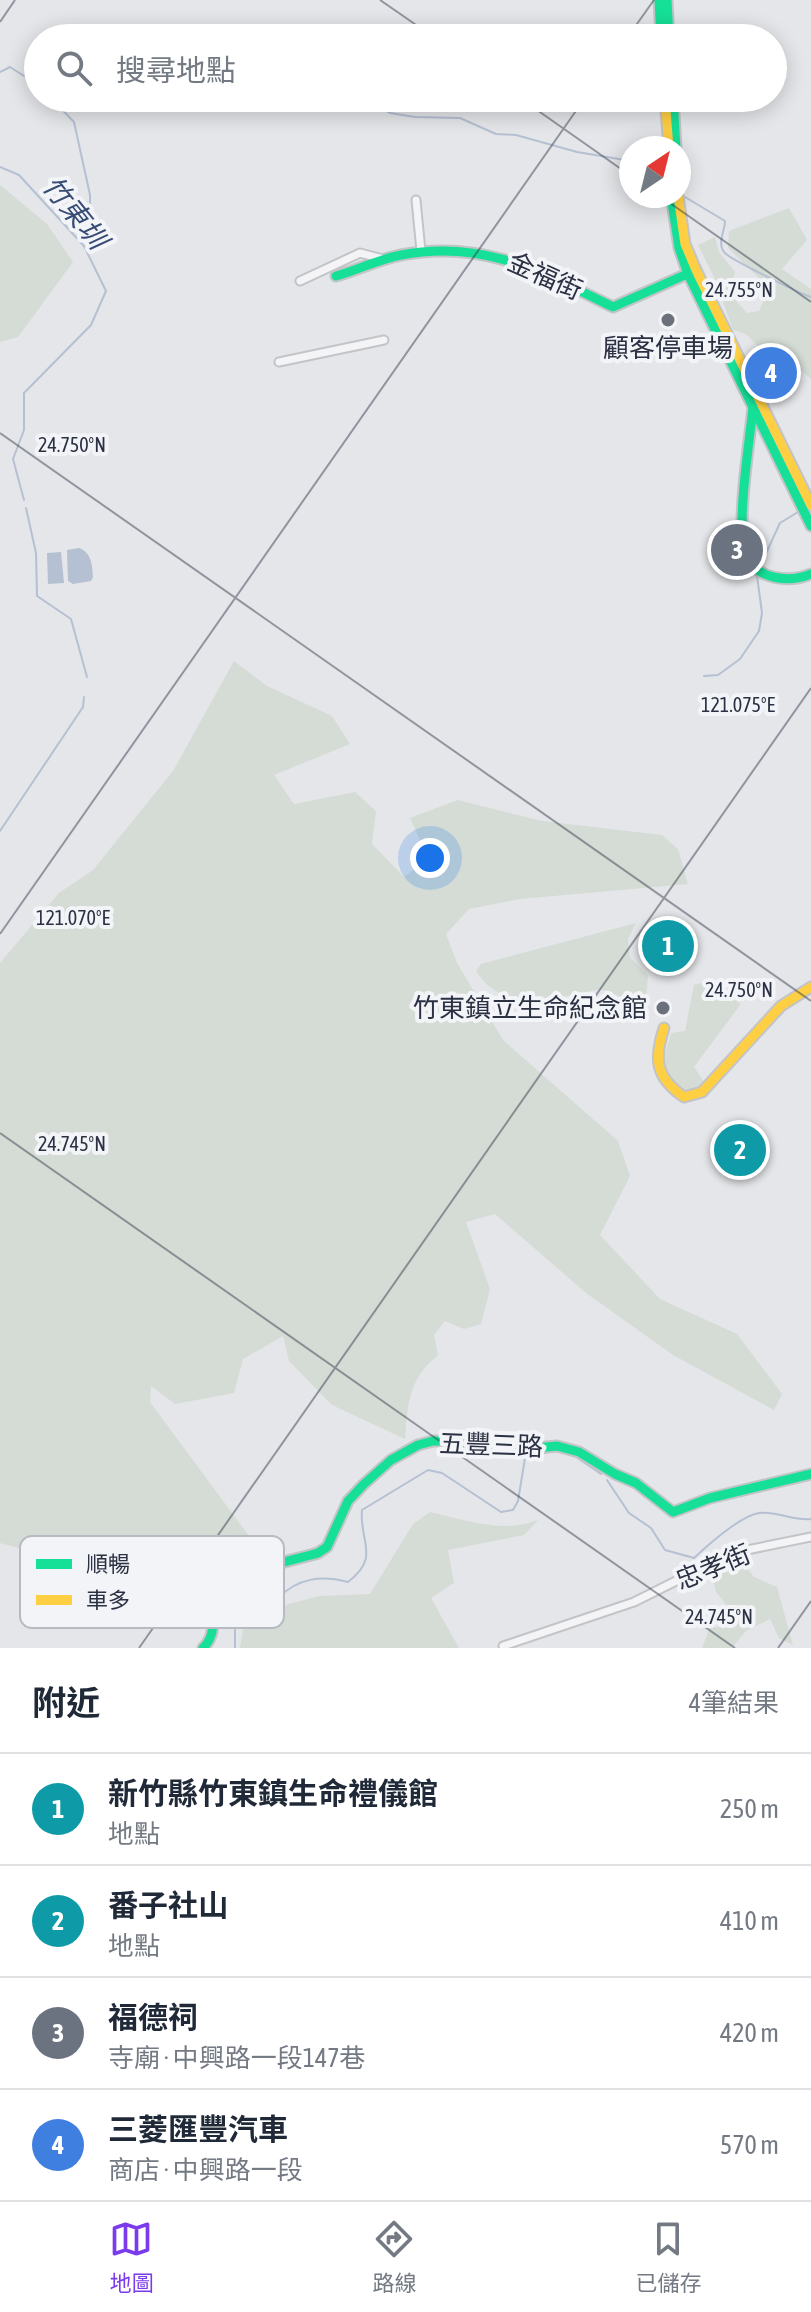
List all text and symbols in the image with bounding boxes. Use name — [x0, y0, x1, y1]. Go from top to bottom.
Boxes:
search box — [24, 24, 787, 112]
icon: search — [52, 46, 96, 90]
text: 搜尋地點 — [116, 53, 236, 87]
north arrow — [619, 136, 691, 208]
water label: 竹東圳 — [36, 169, 116, 258]
street label: 金福街 — [503, 246, 587, 306]
text: 24.755°N — [705, 278, 773, 301]
marker: 顧客停車場 — [659, 311, 677, 329]
place label: 顧客停車場 — [603, 333, 733, 363]
pin: 4 — [745, 343, 797, 403]
text: 24.750°N — [38, 433, 106, 456]
pin: 3 — [711, 520, 763, 580]
text: 121.075°E — [701, 693, 775, 716]
your location — [410, 838, 450, 878]
text: 121.070°E — [36, 906, 110, 929]
pin: 1 — [642, 916, 694, 976]
text: 24.750°N — [705, 978, 773, 1001]
place label: 竹東鎮立生命紀念館 — [413, 993, 647, 1023]
marker: 竹東鎮立生命紀念館 — [654, 999, 672, 1017]
pin: 2 — [714, 1120, 766, 1180]
text: 24.745°N — [38, 1132, 106, 1155]
street label: 五豐三路 — [439, 1428, 543, 1462]
legend — [20, 1536, 284, 1628]
street label: 忠孝街 — [671, 1538, 755, 1596]
text: 順暢 — [86, 1551, 130, 1577]
text: 車多 — [86, 1587, 130, 1613]
text: 24.745°N — [685, 1605, 753, 1628]
text: 附近 — [32, 1683, 100, 1722]
text: 4筆結果 — [689, 1688, 779, 1718]
text: 新竹縣竹東鎮生命禮儀館 — [108, 1776, 438, 1810]
text: 1 — [52, 1794, 64, 1824]
text: 250 m — [720, 1794, 779, 1824]
text: 地點 — [108, 1819, 160, 1849]
text: 番子社山 — [108, 1888, 228, 1922]
text: 2 — [52, 1906, 64, 1936]
text: 410 m — [720, 1906, 779, 1936]
text: 地點 — [108, 1931, 160, 1961]
text: 福德祠 — [108, 2000, 198, 2034]
text: 3 — [52, 2018, 64, 2048]
text: 420 m — [720, 2018, 779, 2048]
text: 寺廟 · 中興路一段147巷 — [108, 2043, 365, 2073]
text: 三菱匯豐汽車 — [108, 2112, 288, 2146]
text: 4 — [52, 2130, 64, 2160]
text: 570 m — [720, 2130, 779, 2160]
text: 商店 · 中興路一段 — [108, 2155, 303, 2185]
tab: 地圖 — [109, 2217, 154, 2297]
tab: 路線 — [372, 2217, 417, 2297]
tab: 已儲存 — [635, 2217, 702, 2297]

